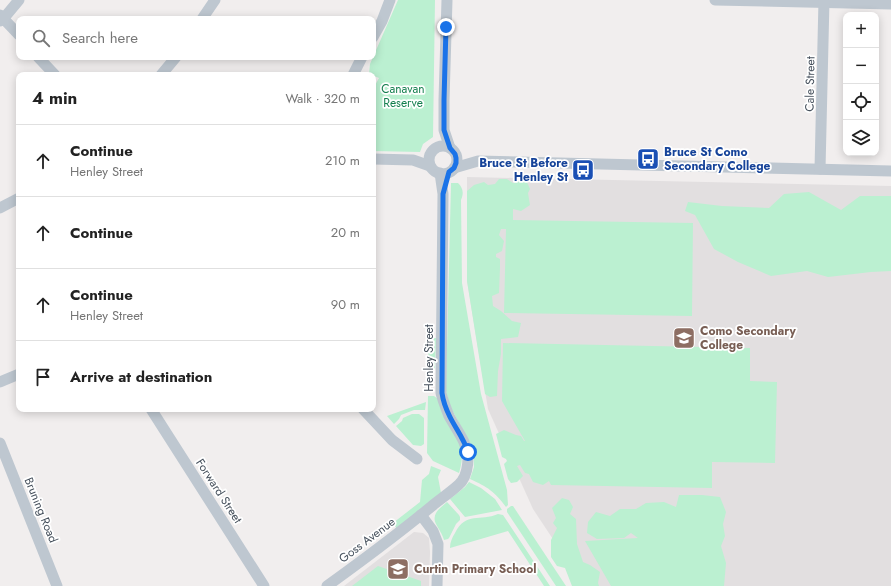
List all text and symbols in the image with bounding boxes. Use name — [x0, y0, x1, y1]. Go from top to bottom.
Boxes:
map controls — [843, 12, 879, 156]
button: + — [843, 12, 879, 48]
search box — [16, 16, 376, 60]
route end — [437, 18, 455, 36]
icon: search — [30, 27, 52, 49]
text: Search here — [62, 27, 138, 49]
button: − — [843, 48, 879, 84]
street label: Cale Street — [801, 56, 819, 112]
park label: Canavan Reserve — [381, 80, 425, 112]
button: locate — [843, 84, 879, 120]
text: 4 min — [32, 86, 77, 110]
text: Walk · 320 m — [285, 89, 360, 108]
button: layers — [843, 120, 879, 156]
text: Continue — [70, 140, 133, 162]
place label: Bruce St Como Secondary College — [664, 143, 770, 175]
bus stop icon: Bruce St Como Secondary College — [635, 146, 661, 172]
icon: ahead — [32, 150, 54, 172]
text: 210 m — [325, 151, 360, 170]
place label: Bruce St Before Henley St — [479, 154, 568, 186]
bus stop icon: Bruce St Before Henley St — [570, 157, 596, 183]
text: Henley Street — [70, 162, 143, 181]
icon: ahead — [32, 222, 54, 244]
text: Continue — [70, 222, 133, 244]
text: 20 m — [331, 223, 360, 242]
text: Continue — [70, 284, 133, 306]
icon: ahead — [32, 294, 54, 316]
text: 90 m — [331, 295, 360, 314]
text: Henley Street — [70, 306, 143, 325]
place label: Como Secondary College — [700, 322, 796, 354]
street label: Henley Street — [420, 324, 438, 392]
school or university icon: Como Secondary College — [671, 325, 697, 351]
icon: arrive — [32, 366, 54, 388]
text: Arrive at destination — [70, 366, 212, 388]
route start — [459, 443, 477, 461]
street label: Forward Street — [191, 455, 247, 527]
street label: Bruning Road — [20, 475, 62, 545]
street label: Goss Avenue — [335, 513, 399, 567]
school or university icon: Curtin Primary School — [385, 556, 411, 582]
place label: Curtin Primary School — [414, 560, 536, 578]

